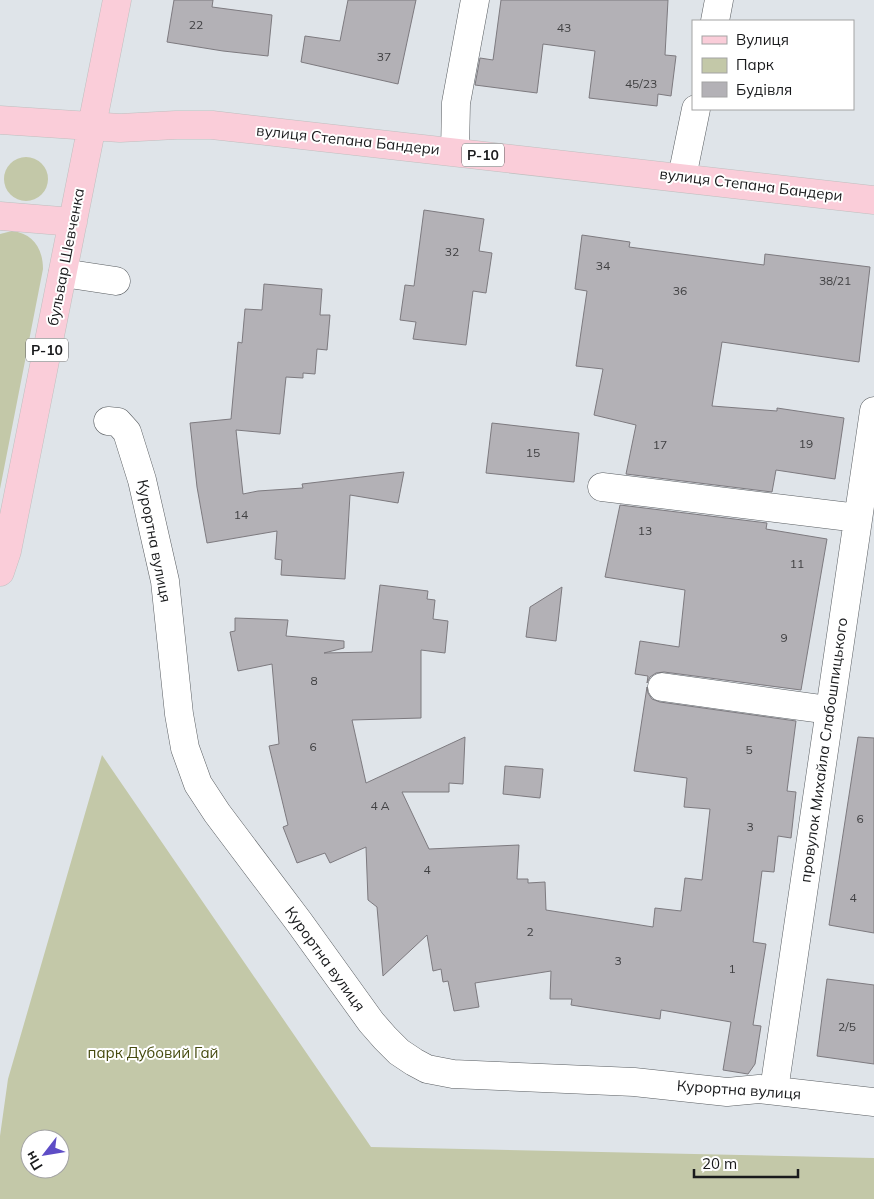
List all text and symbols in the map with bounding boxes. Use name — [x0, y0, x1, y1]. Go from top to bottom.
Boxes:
house number: 22 — [189, 17, 203, 32]
house number: 43 — [557, 20, 571, 35]
legend — [692, 20, 854, 110]
text: Вулиця — [736, 30, 789, 49]
house number: 37 — [377, 49, 391, 64]
text: Парк — [736, 55, 775, 74]
house number: 45/23 — [625, 76, 657, 91]
text: Будівля — [736, 80, 792, 99]
street label: вулиця Степана Бандери — [255, 120, 441, 159]
road number: Р-10 — [462, 144, 504, 166]
street label: вулиця Степана Бандери — [658, 164, 844, 205]
street label: бульвар Шевченка — [43, 186, 88, 327]
house number: 32 — [445, 244, 459, 259]
house number: 34 — [596, 258, 610, 273]
house number: 38/21 — [819, 273, 851, 288]
house number: 36 — [673, 283, 687, 298]
road number: Р-10 — [26, 338, 68, 362]
house number: 19 — [799, 436, 813, 451]
house number: 17 — [653, 437, 667, 452]
house number: 15 — [526, 445, 540, 460]
street label: Курортна вулиця — [133, 478, 176, 604]
house number: 14 — [234, 507, 248, 522]
house number: 13 — [638, 523, 652, 538]
house number: 11 — [790, 556, 804, 571]
street label: провулок Михайла Слабошпицького — [795, 616, 852, 884]
house number: 9 — [780, 630, 788, 645]
house number: 8 — [310, 673, 318, 688]
house number: 6 — [309, 739, 317, 754]
house number: 5 — [745, 742, 753, 757]
house number: 4 А — [370, 798, 390, 813]
house number: 6 — [856, 811, 864, 826]
house number: 3 — [746, 819, 754, 834]
house number: 4 — [423, 862, 431, 877]
house number: 4 — [849, 890, 857, 905]
street label: Курортна вулиця — [281, 903, 370, 1015]
house number: 2 — [526, 924, 534, 939]
house number: 3 — [614, 953, 622, 968]
house number: 1 — [728, 961, 736, 976]
house number: 2/5 — [838, 1019, 856, 1034]
park label: парк Дубовий Гай — [87, 1043, 219, 1062]
street label: Курортна вулиця — [676, 1076, 802, 1103]
north arrow — [20, 1129, 70, 1179]
scale bar — [694, 1146, 798, 1178]
text: Пн — [21, 1148, 47, 1174]
text: 20 m — [702, 1154, 737, 1173]

